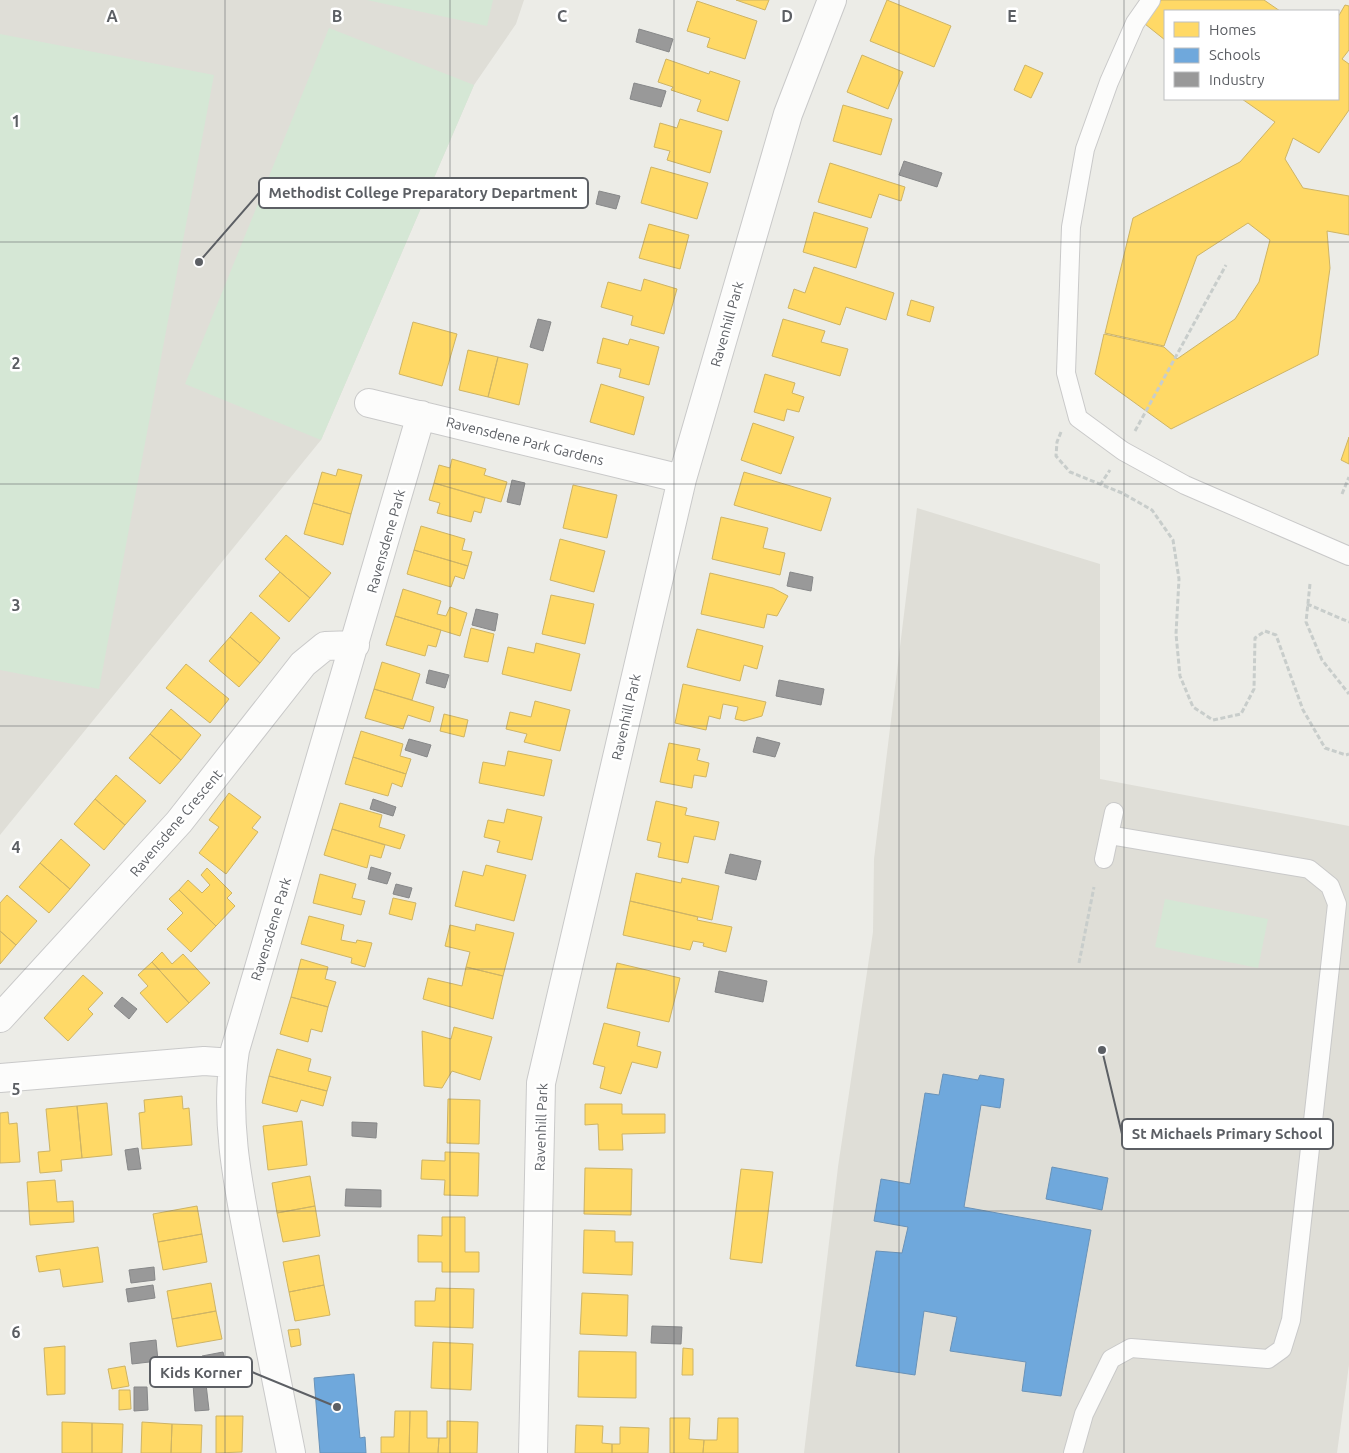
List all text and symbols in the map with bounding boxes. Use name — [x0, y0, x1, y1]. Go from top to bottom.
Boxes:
text: A — [106, 7, 118, 25]
text: B — [332, 7, 342, 25]
text: C — [557, 7, 567, 25]
text: D — [781, 7, 793, 25]
text: E — [1007, 7, 1017, 25]
legend — [1164, 10, 1339, 100]
text: Homes — [1209, 21, 1256, 38]
text: Schools — [1209, 46, 1260, 63]
text: Industry — [1209, 71, 1264, 88]
text: 1 — [11, 112, 21, 130]
callout: Methodist College Preparatory Department — [259, 178, 588, 208]
text: Methodist College Preparatory Department — [269, 184, 578, 201]
street label: Ravenhill Park — [707, 279, 747, 369]
text: 2 — [11, 354, 21, 372]
street label: Ravensdene Park Gardens — [444, 414, 606, 468]
street label: Ravensdene Park — [364, 487, 408, 595]
text: 3 — [11, 596, 21, 614]
street label: Ravenhill Park — [608, 672, 644, 762]
street label: Ravensdene Crescent — [127, 766, 226, 880]
text: 4 — [11, 838, 21, 856]
street label: Ravensdene Park — [248, 875, 294, 983]
text: 5 — [11, 1080, 21, 1098]
street label: Ravenhill Park — [531, 1083, 551, 1171]
callout: St Michaels Primary School — [1122, 1119, 1333, 1149]
text: St Michaels Primary School — [1132, 1125, 1323, 1142]
text: 6 — [11, 1323, 21, 1341]
callout: Kids Korner — [150, 1357, 252, 1387]
text: Kids Korner — [160, 1364, 243, 1381]

